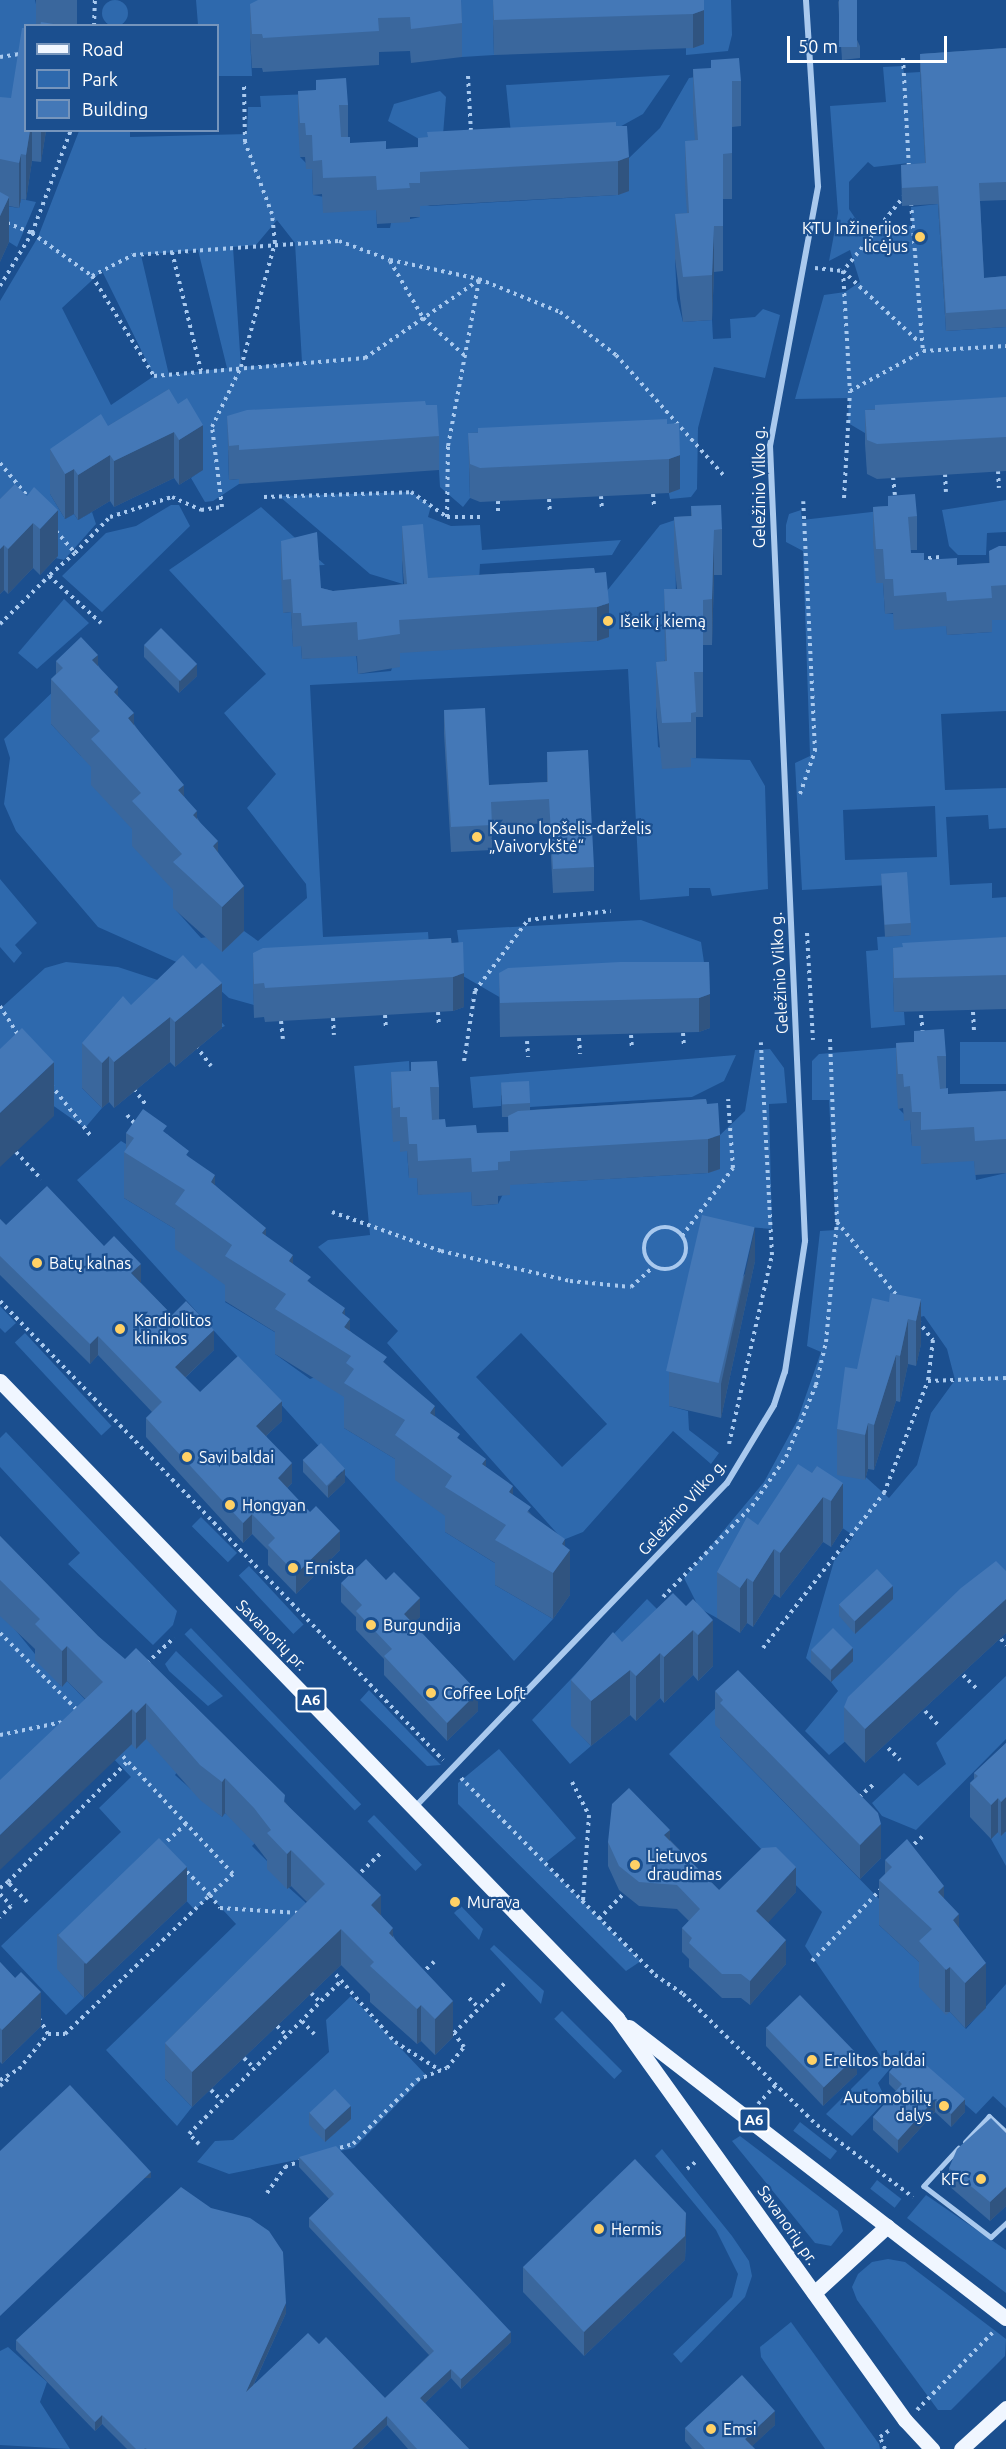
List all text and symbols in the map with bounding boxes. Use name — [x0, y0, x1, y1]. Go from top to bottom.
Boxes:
legend — [24, 24, 219, 132]
scale bar — [790, 24, 950, 62]
text: 50 m — [798, 36, 838, 56]
text: Road — [82, 39, 124, 59]
text: Park — [82, 69, 118, 89]
text: Building — [82, 99, 148, 119]
place label: KTU Inžinerijos licėjus — [802, 218, 908, 256]
marker: KTU Inžinerijos licėjus — [913, 230, 927, 244]
street label: Geležinio Vilko g. — [749, 426, 769, 548]
place label: Išeik į kiemą — [620, 611, 706, 631]
marker: Išeik į kiemą — [601, 614, 615, 628]
place label: Kauno lopšelis-darželis „Vaivorykštė“ — [489, 818, 651, 856]
marker: Kauno lopšelis-darželis „Vaivorykštė“ — [470, 830, 484, 844]
street label: Geležinio Vilko g. — [766, 911, 792, 1035]
place label: Batų kalnas — [49, 1253, 131, 1273]
marker: Batų kalnas — [30, 1256, 44, 1270]
place label: Kardiolitos klinikos — [134, 1310, 211, 1348]
marker: Kardiolitos klinikos — [111, 1320, 129, 1338]
place label: Savi baldai — [199, 1447, 274, 1467]
marker: Savi baldai — [180, 1450, 194, 1464]
street label: Geležinio Vilko g. — [634, 1455, 730, 1559]
place label: Hongyan — [242, 1495, 306, 1515]
marker: Hongyan — [223, 1498, 237, 1512]
place label: Ernista — [305, 1558, 354, 1578]
marker: Ernista — [286, 1561, 300, 1575]
street label: Savanorių pr. — [233, 1596, 311, 1674]
place label: Burgundija — [383, 1615, 461, 1635]
marker: Burgundija — [364, 1618, 378, 1632]
place label: Coffee Loft — [443, 1683, 526, 1703]
marker: Coffee Loft — [424, 1686, 438, 1700]
road number: A6 — [294, 1688, 328, 1712]
place label: Lietuvos draudimas — [647, 1846, 722, 1884]
marker: Lietuvos draudimas — [628, 1858, 642, 1872]
place label: Murava — [467, 1892, 520, 1912]
marker: Murava — [448, 1895, 462, 1909]
place label: Erelitos baldai — [824, 2050, 925, 2070]
marker: Erelitos baldai — [805, 2053, 819, 2067]
place label: Automobilių dalys — [843, 2087, 932, 2125]
marker: Automobilių dalys — [937, 2099, 951, 2113]
road number: A6 — [738, 2108, 771, 2132]
place label: KFC — [941, 2169, 969, 2189]
marker: KFC — [974, 2172, 988, 2186]
street label: Savanorių pr. — [754, 2182, 822, 2268]
place label: Hermis — [611, 2219, 662, 2239]
marker: Hermis — [592, 2222, 606, 2236]
place label: Emsi — [723, 2419, 757, 2439]
marker: Emsi — [704, 2422, 718, 2436]

